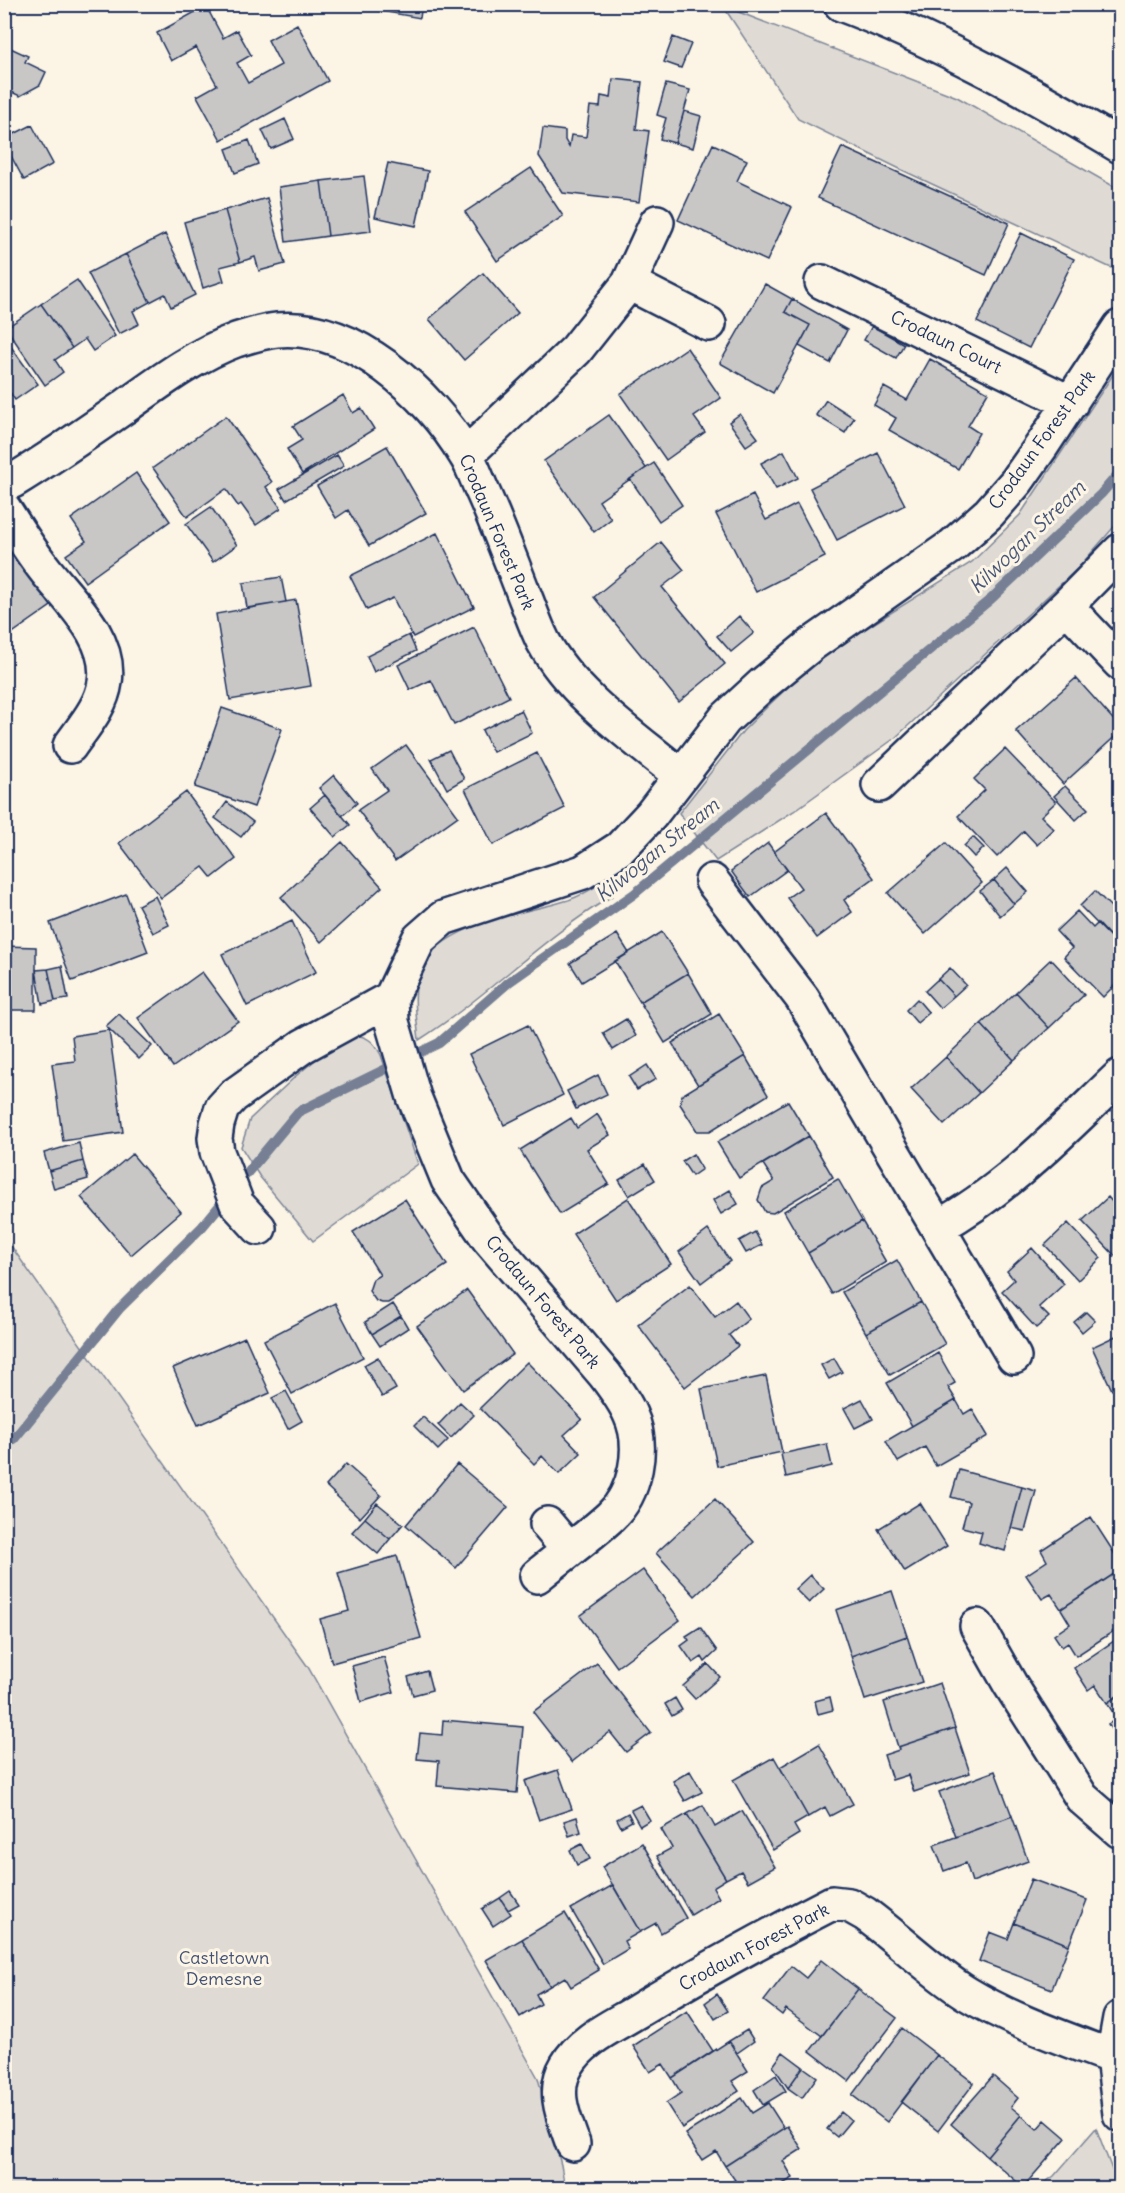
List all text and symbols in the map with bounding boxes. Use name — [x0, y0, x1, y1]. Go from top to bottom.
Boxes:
street label: Crodaun Court — [887, 305, 1006, 378]
street label: Crodaun Forest Park — [983, 365, 1100, 514]
street label: Crodaun Forest Park — [454, 451, 541, 613]
water label: Kilwogan Stream — [963, 475, 1090, 598]
water label: Kilwogan Stream — [590, 792, 724, 907]
street label: Crodaun Forest Park — [481, 1230, 606, 1373]
street label: Crodaun Forest Park — [675, 1897, 833, 1996]
park label: Castletown Demesne — [179, 1946, 269, 1990]

